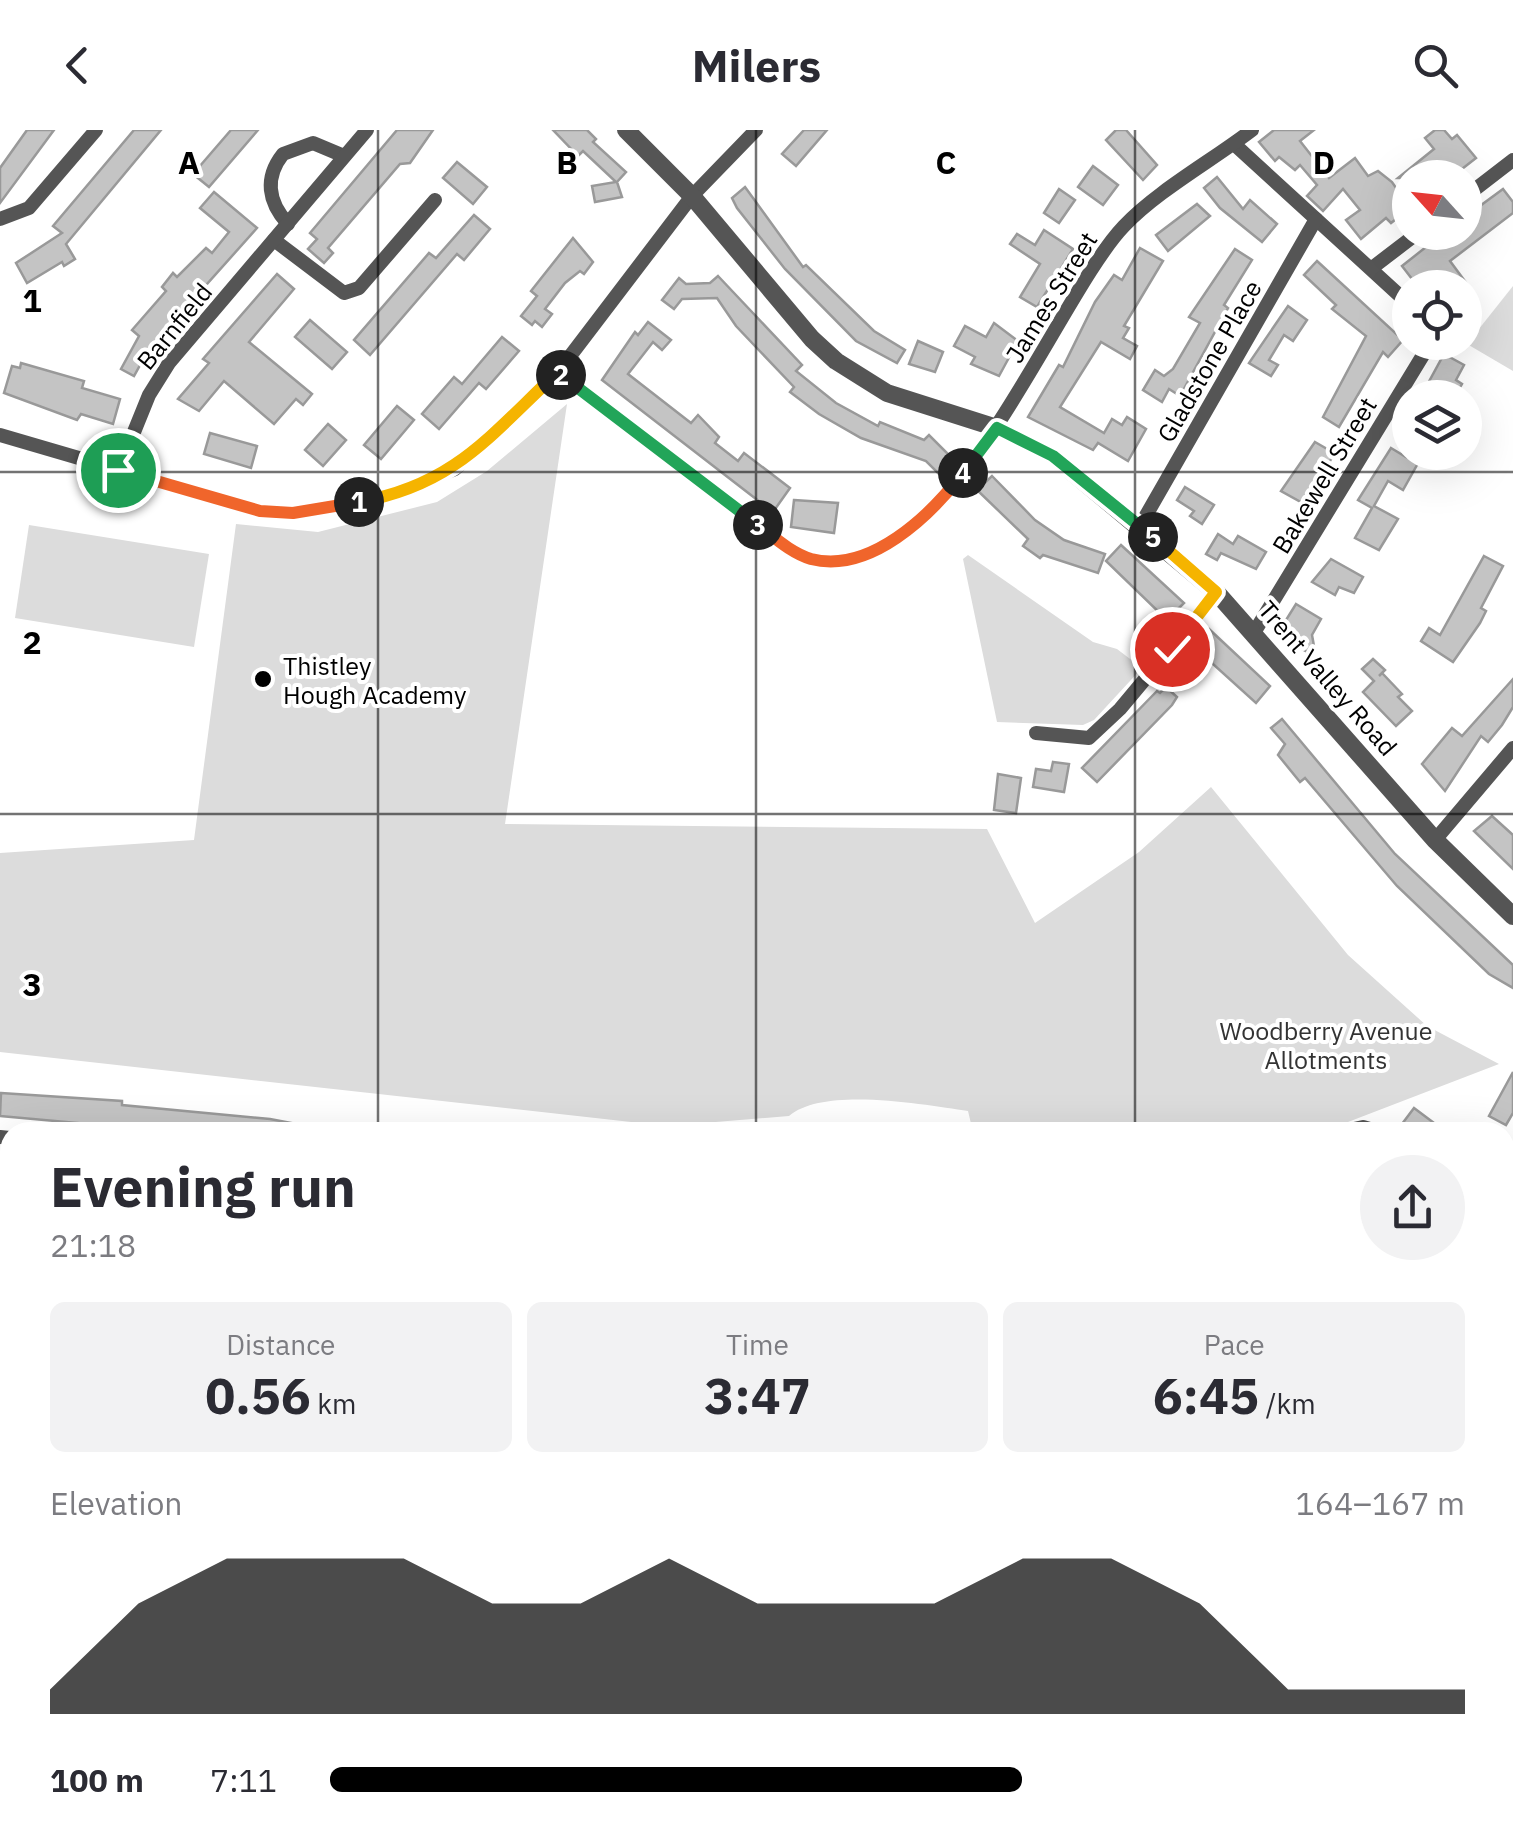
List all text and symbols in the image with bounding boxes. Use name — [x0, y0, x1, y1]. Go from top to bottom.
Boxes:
text: Milers — [692, 36, 821, 94]
icon: back — [50, 38, 105, 93]
icon: search — [1408, 38, 1463, 93]
text: A — [178, 141, 200, 183]
text: B — [556, 141, 578, 183]
text: C — [936, 141, 956, 183]
text: D — [1313, 141, 1335, 183]
north arrow — [1392, 160, 1482, 250]
map controls — [1392, 160, 1482, 470]
street label: James Street — [998, 225, 1104, 369]
button: locate — [1392, 270, 1482, 360]
street label: Gladstone Place — [1149, 274, 1269, 448]
street label: Barnfield — [129, 276, 219, 376]
text: 1 — [22, 279, 42, 321]
pin: 2 — [536, 350, 586, 400]
text: 2 — [553, 356, 569, 393]
button: layers — [1392, 380, 1482, 470]
street label: Bakewell Street — [1264, 391, 1384, 559]
pin — [76, 428, 161, 513]
icon: arrive — [91, 443, 146, 498]
pin: 4 — [938, 448, 988, 498]
text: 4 — [955, 454, 971, 491]
pin: 1 — [334, 477, 384, 527]
text: 1 — [351, 483, 367, 520]
pin: 3 — [733, 500, 783, 550]
text: 3 — [750, 506, 766, 543]
pin: 5 — [1128, 512, 1178, 562]
text: 5 — [1145, 518, 1161, 555]
street label: Trent Valley Road — [1251, 593, 1405, 763]
pin — [1130, 607, 1215, 692]
text: 2 — [22, 621, 42, 663]
icon: check — [1145, 622, 1200, 677]
place label: Thistley Hough Academy — [283, 649, 467, 711]
marker: Thistley Hough Academy — [252, 668, 274, 690]
text: 3 — [22, 963, 42, 1005]
park label: Woodberry Avenue Allotments — [1219, 1014, 1433, 1076]
text: Evening run — [50, 1151, 356, 1222]
button: share — [1360, 1155, 1465, 1260]
text: 21:18 — [50, 1224, 136, 1266]
text: Distance — [226, 1326, 335, 1363]
text: Time — [726, 1326, 789, 1363]
text: Pace — [1204, 1326, 1265, 1363]
text: 0.56 — [205, 1363, 311, 1428]
text: 3:47 — [704, 1363, 811, 1428]
text: 6:45 — [1153, 1363, 1259, 1428]
text: km — [311, 1385, 356, 1422]
text: /km — [1259, 1385, 1316, 1422]
text: Elevation — [50, 1482, 183, 1524]
text: 164–167 m — [1295, 1482, 1465, 1524]
text: 100 m — [50, 1759, 144, 1801]
text: 7:11 — [210, 1759, 277, 1801]

